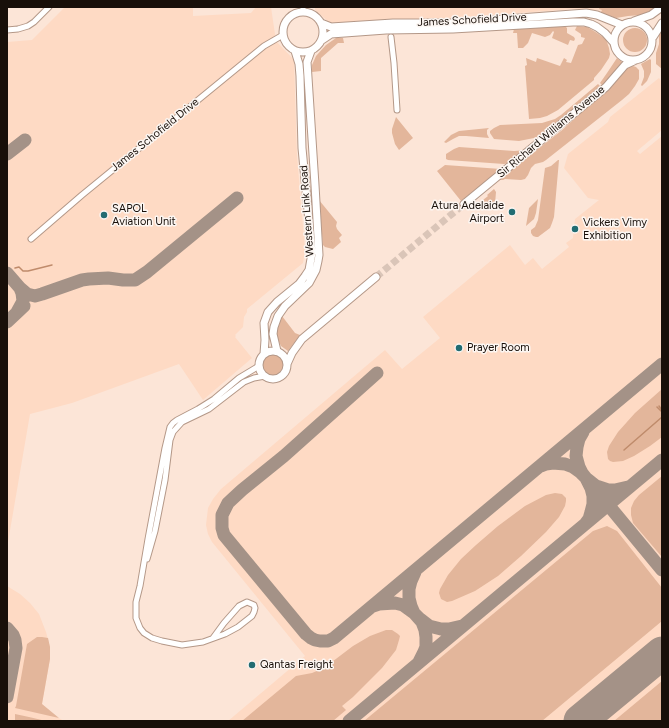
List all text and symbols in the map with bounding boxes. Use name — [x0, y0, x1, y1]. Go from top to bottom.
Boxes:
street label: James Schofield Drive — [417, 11, 527, 29]
street label: Sir Richard Williams Avenue — [495, 83, 607, 181]
street label: James Schofield Drive — [108, 95, 202, 175]
street label: Western Link Road — [297, 165, 317, 257]
place label: Atura Adelaide Airport — [431, 199, 504, 225]
place label: SAPOL Aviation Unit — [112, 202, 176, 228]
marker: Atura Adelaide Airport — [507, 207, 517, 217]
marker: SAPOL Aviation Unit — [99, 210, 109, 220]
place label: Vickers Vimy Exhibition — [583, 216, 647, 242]
marker: Vickers Vimy Exhibition — [570, 224, 580, 234]
place label: Prayer Room — [467, 341, 530, 355]
marker: Prayer Room — [454, 343, 464, 353]
place label: Qantas Freight — [260, 658, 333, 672]
marker: Qantas Freight — [247, 660, 257, 670]

